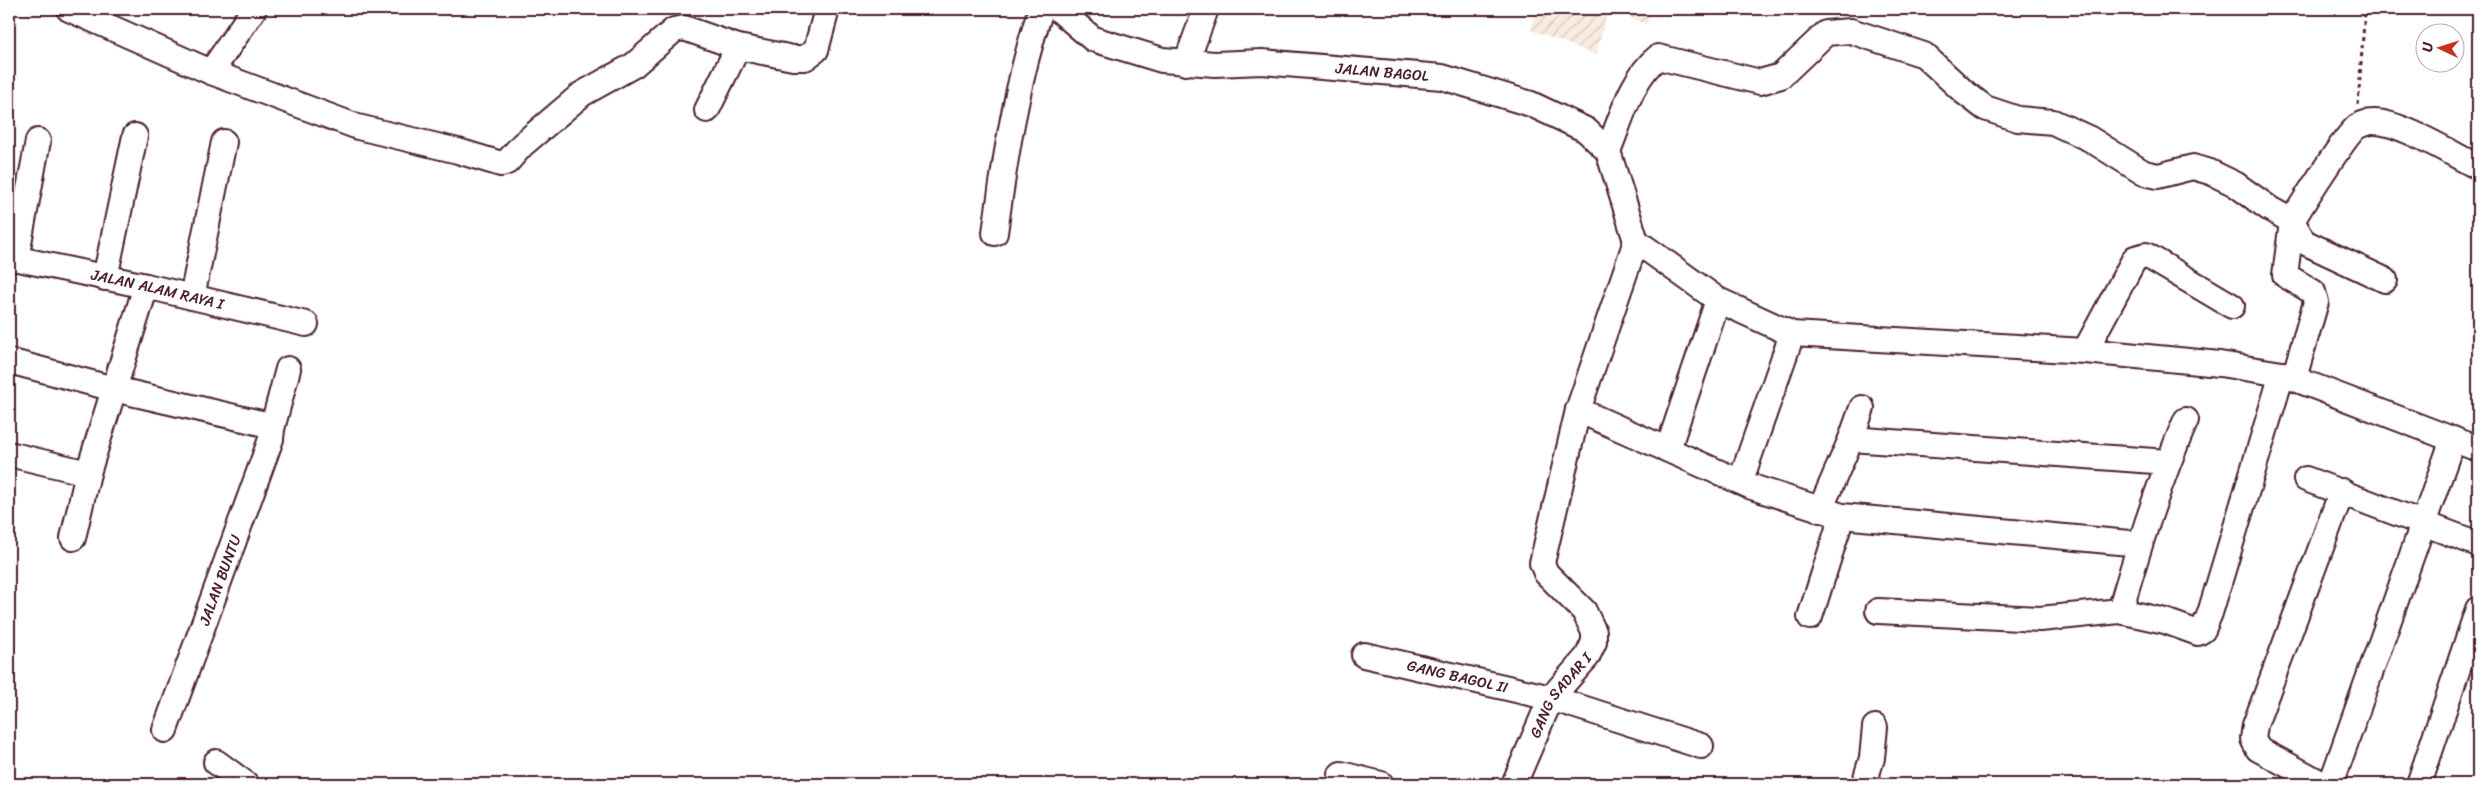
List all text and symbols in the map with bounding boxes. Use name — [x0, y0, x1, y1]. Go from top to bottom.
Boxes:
north arrow — [2414, 22, 2464, 72]
text: U — [2415, 41, 2440, 53]
street label: JALAN BAGOL — [1334, 55, 1430, 89]
street label: JALAN ALAM RAYA I — [88, 262, 228, 317]
street label: JALAN BUNTU — [191, 530, 249, 630]
street label: GANG SADAR I — [1522, 646, 1599, 742]
street label: GANG BAGOL II — [1405, 652, 1511, 701]

